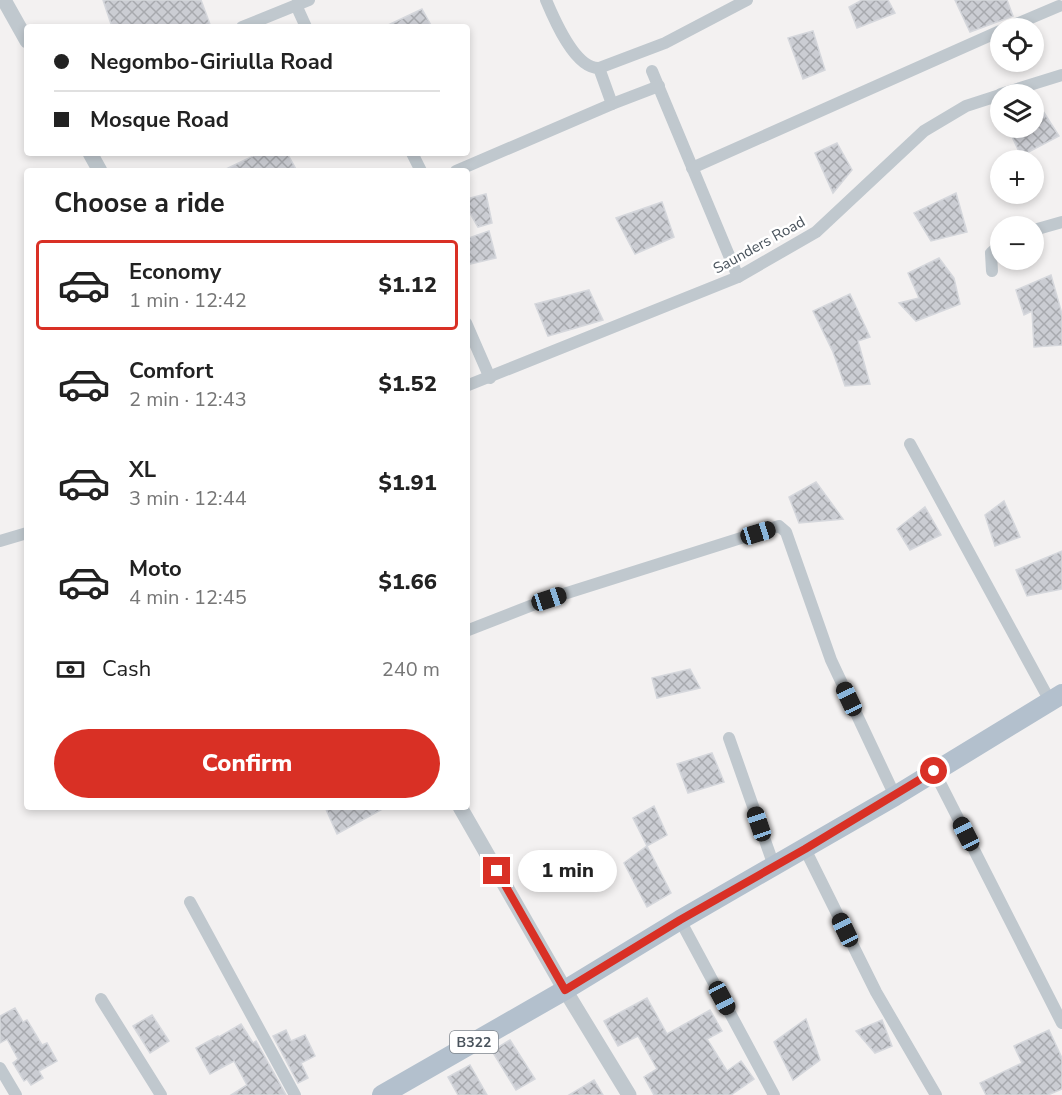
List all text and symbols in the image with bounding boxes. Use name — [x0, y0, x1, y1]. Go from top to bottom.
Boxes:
map controls — [990, 18, 1044, 270]
button: locate — [990, 18, 1044, 72]
text: Negombo-Giriulla Road — [90, 47, 333, 77]
button: layers — [990, 84, 1044, 138]
text: Mosque Road — [90, 105, 229, 135]
button: + — [990, 150, 1044, 204]
text: Choose a ride — [54, 185, 225, 222]
street label: Saunders Road — [709, 212, 809, 278]
button: − — [990, 216, 1044, 270]
text: Economy — [129, 257, 221, 287]
icon: car — [57, 258, 111, 312]
text: $1.12 — [378, 270, 437, 300]
text: 1 min · 12:42 — [129, 287, 247, 314]
text: Comfort — [129, 356, 213, 386]
icon: car — [57, 357, 111, 411]
text: $1.52 — [378, 369, 437, 399]
text: 2 min · 12:43 — [129, 386, 247, 413]
text: XL — [129, 455, 156, 485]
icon: car — [57, 456, 111, 510]
text: $1.91 — [378, 468, 437, 498]
text: 3 min · 12:44 — [129, 485, 247, 512]
car — [738, 519, 778, 547]
text: Moto — [129, 554, 182, 584]
icon: car — [57, 555, 111, 609]
text: $1.66 — [378, 567, 437, 597]
text: 4 min · 12:45 — [129, 584, 247, 611]
car — [529, 585, 569, 613]
icon: cash — [54, 653, 87, 686]
text: Cash — [102, 654, 151, 684]
text: 240 m — [382, 656, 440, 683]
car — [833, 679, 865, 719]
button: Confirm — [54, 729, 440, 798]
route start — [920, 757, 947, 784]
car — [745, 804, 773, 844]
car — [950, 814, 982, 854]
callout: 1 min — [518, 850, 617, 892]
route end — [483, 857, 510, 884]
text: 1 min — [541, 857, 594, 884]
car — [829, 910, 861, 950]
car — [706, 978, 738, 1018]
road number: B322 — [450, 1031, 498, 1053]

